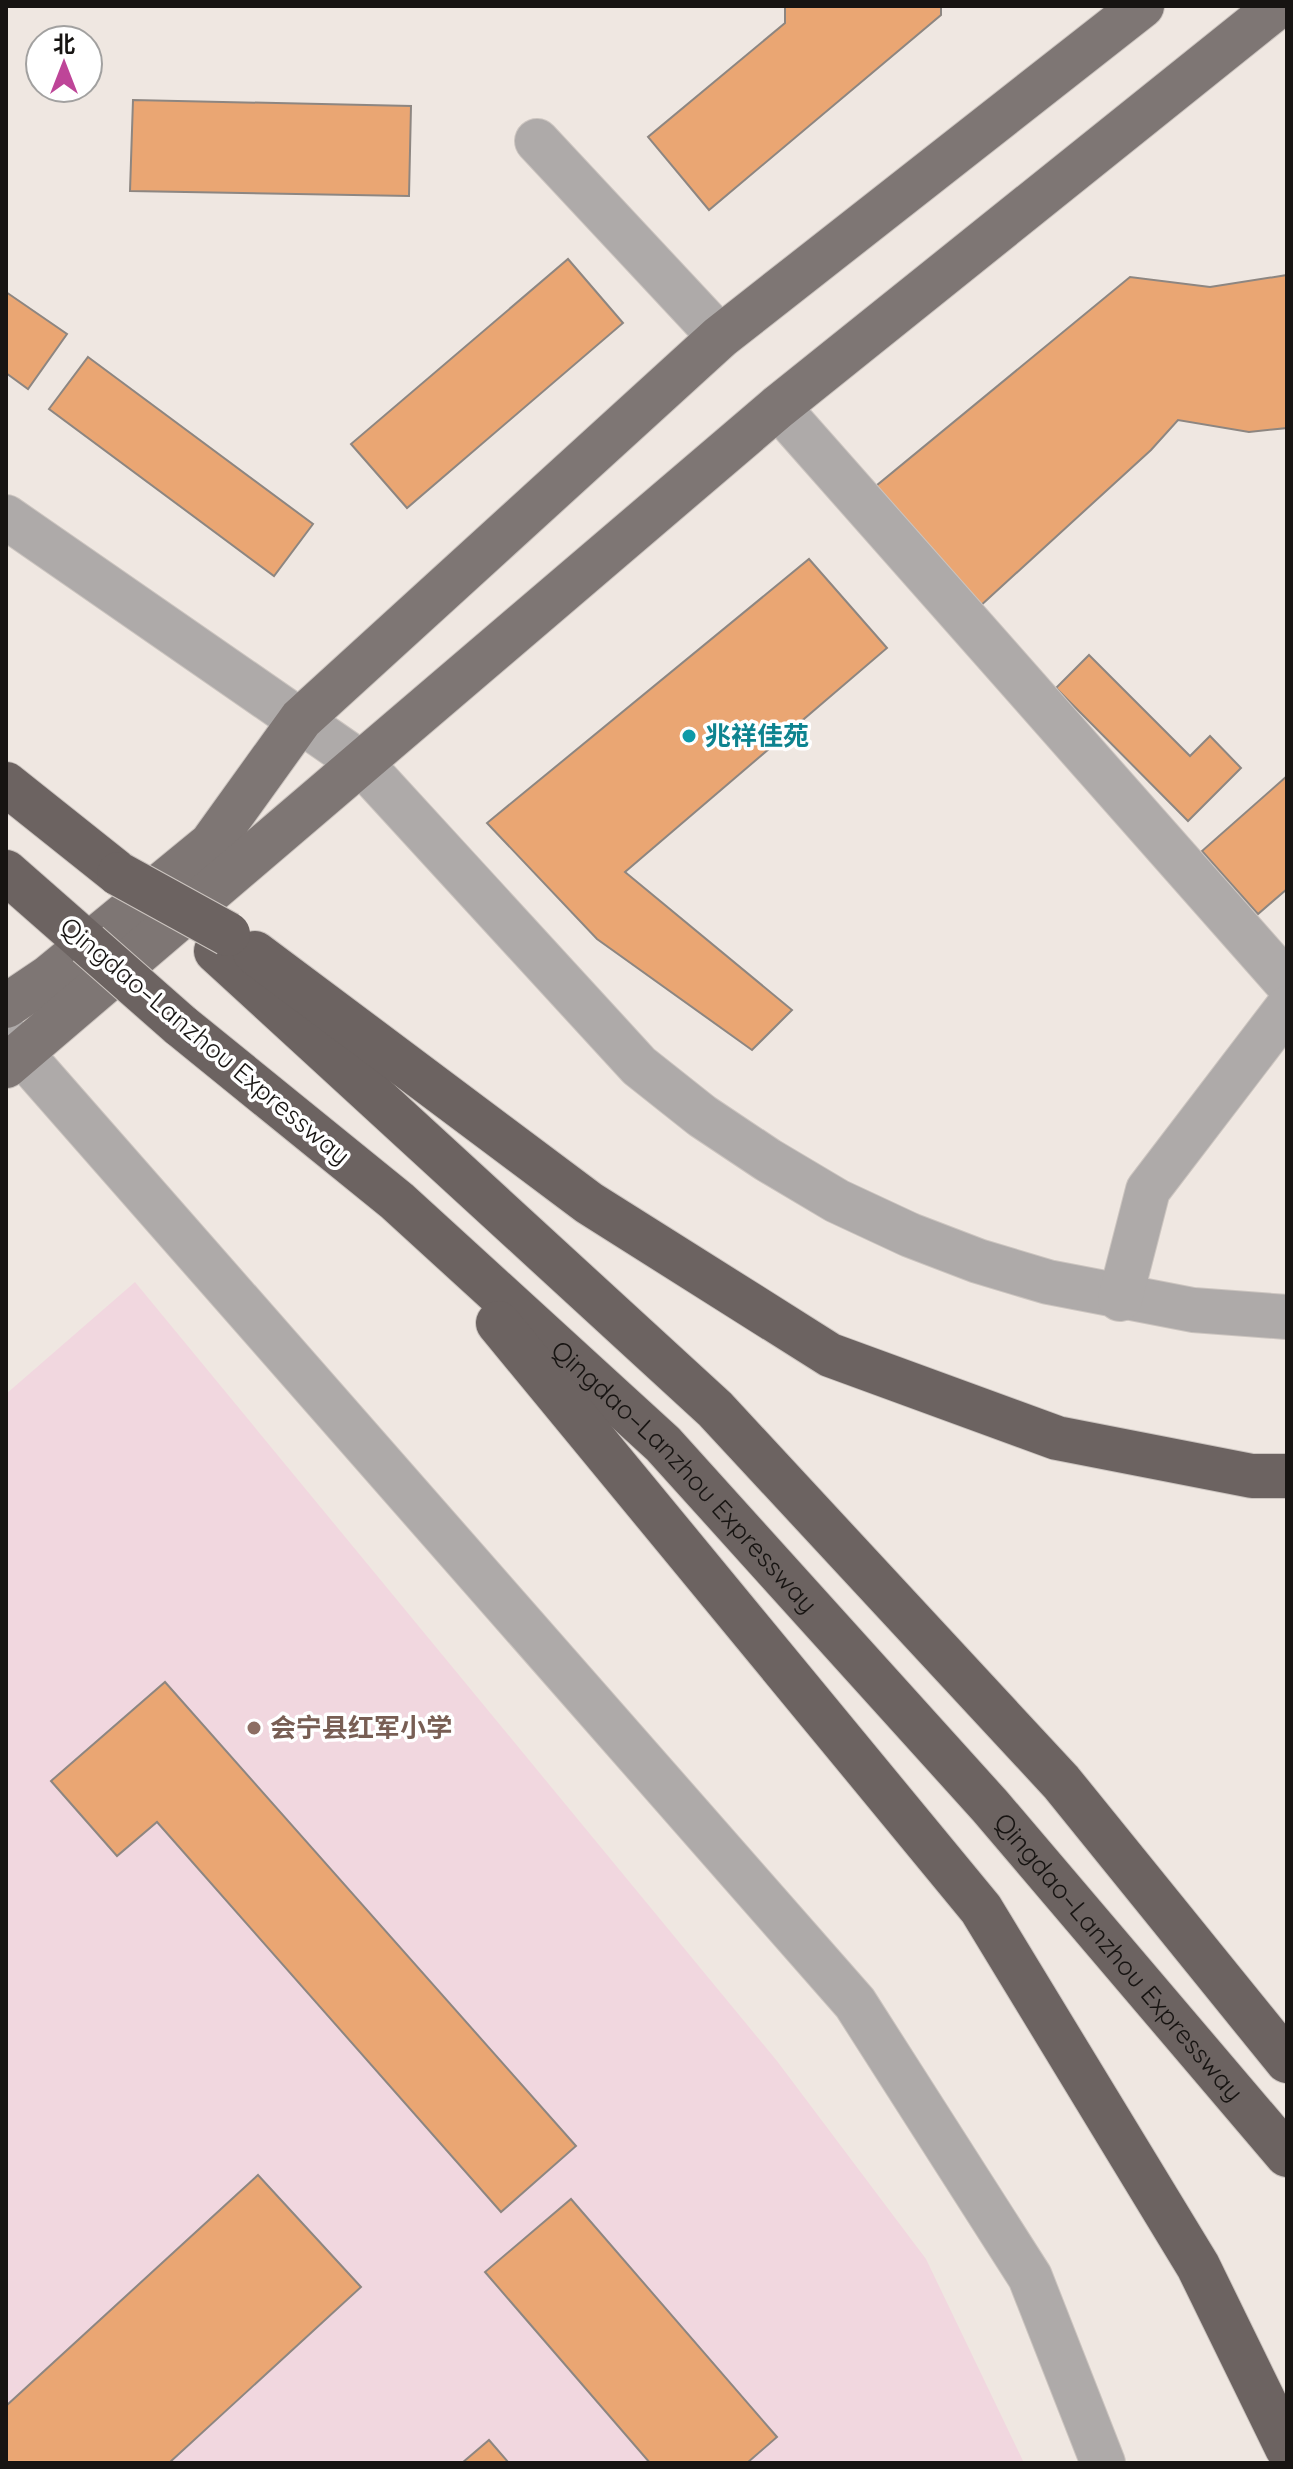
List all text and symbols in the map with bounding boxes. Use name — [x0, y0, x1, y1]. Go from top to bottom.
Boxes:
north arrow — [24, 24, 104, 104]
text: 北 — [53, 30, 75, 58]
place label: 兆祥佳苑 — [705, 719, 809, 752]
marker: 兆祥佳苑 — [680, 727, 698, 745]
street label: Qingdao–Lanzhou Expressway — [54, 910, 357, 1172]
street label: Qingdao–Lanzhou Expressway — [544, 1333, 825, 1620]
place label: 会宁县红军小学 — [270, 1711, 452, 1744]
marker: 会宁县红军小学 — [245, 1719, 263, 1737]
street label: Qingdao–Lanzhou Expressway — [987, 1806, 1251, 2108]

